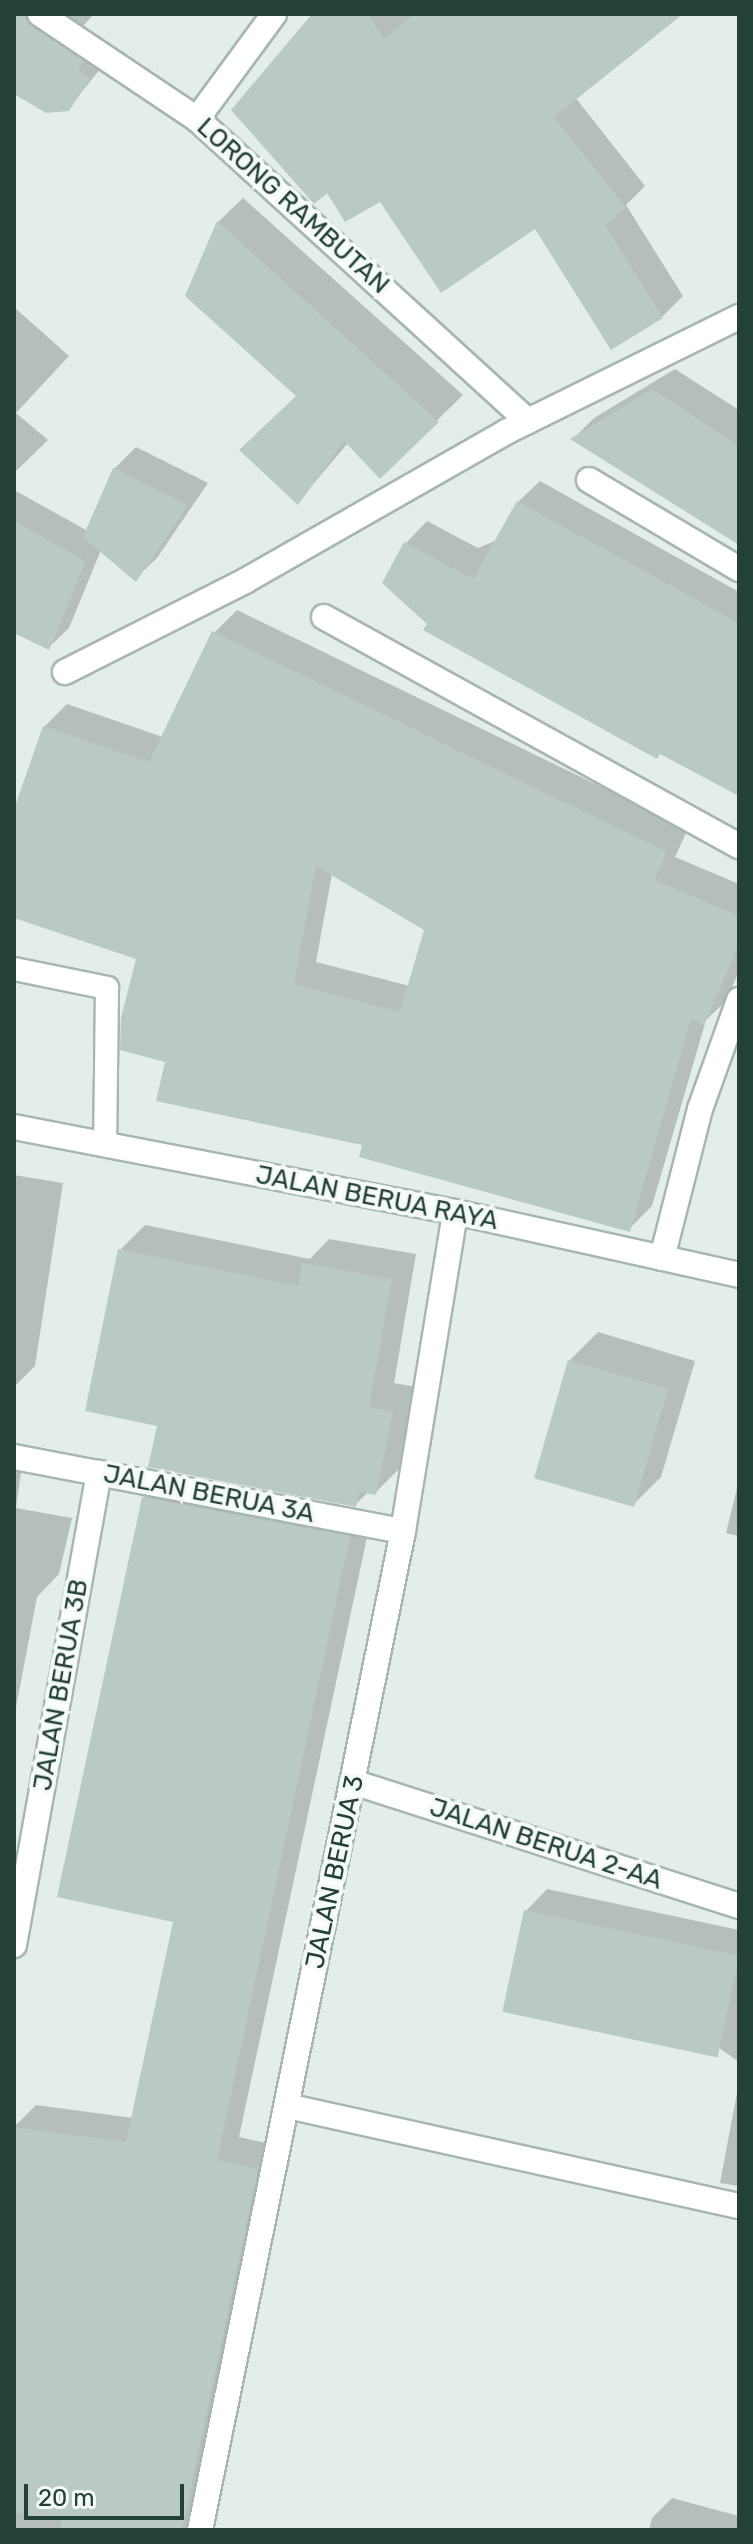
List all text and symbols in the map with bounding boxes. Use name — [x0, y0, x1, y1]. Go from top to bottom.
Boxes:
street label: LORONG RAMBUTAN — [190, 111, 396, 301]
street label: JALAN BERUA RAYA — [253, 1159, 501, 1237]
street label: JALAN BERUA 3A — [101, 1458, 317, 1530]
street label: JALAN BERUA 3B — [27, 1576, 95, 1794]
street label: JALAN BERUA 3 — [299, 1772, 371, 1972]
street label: JALAN BERUA 2-AA — [425, 1792, 667, 1896]
scale bar — [28, 2468, 188, 2518]
text: 20 m — [38, 2484, 95, 2512]

